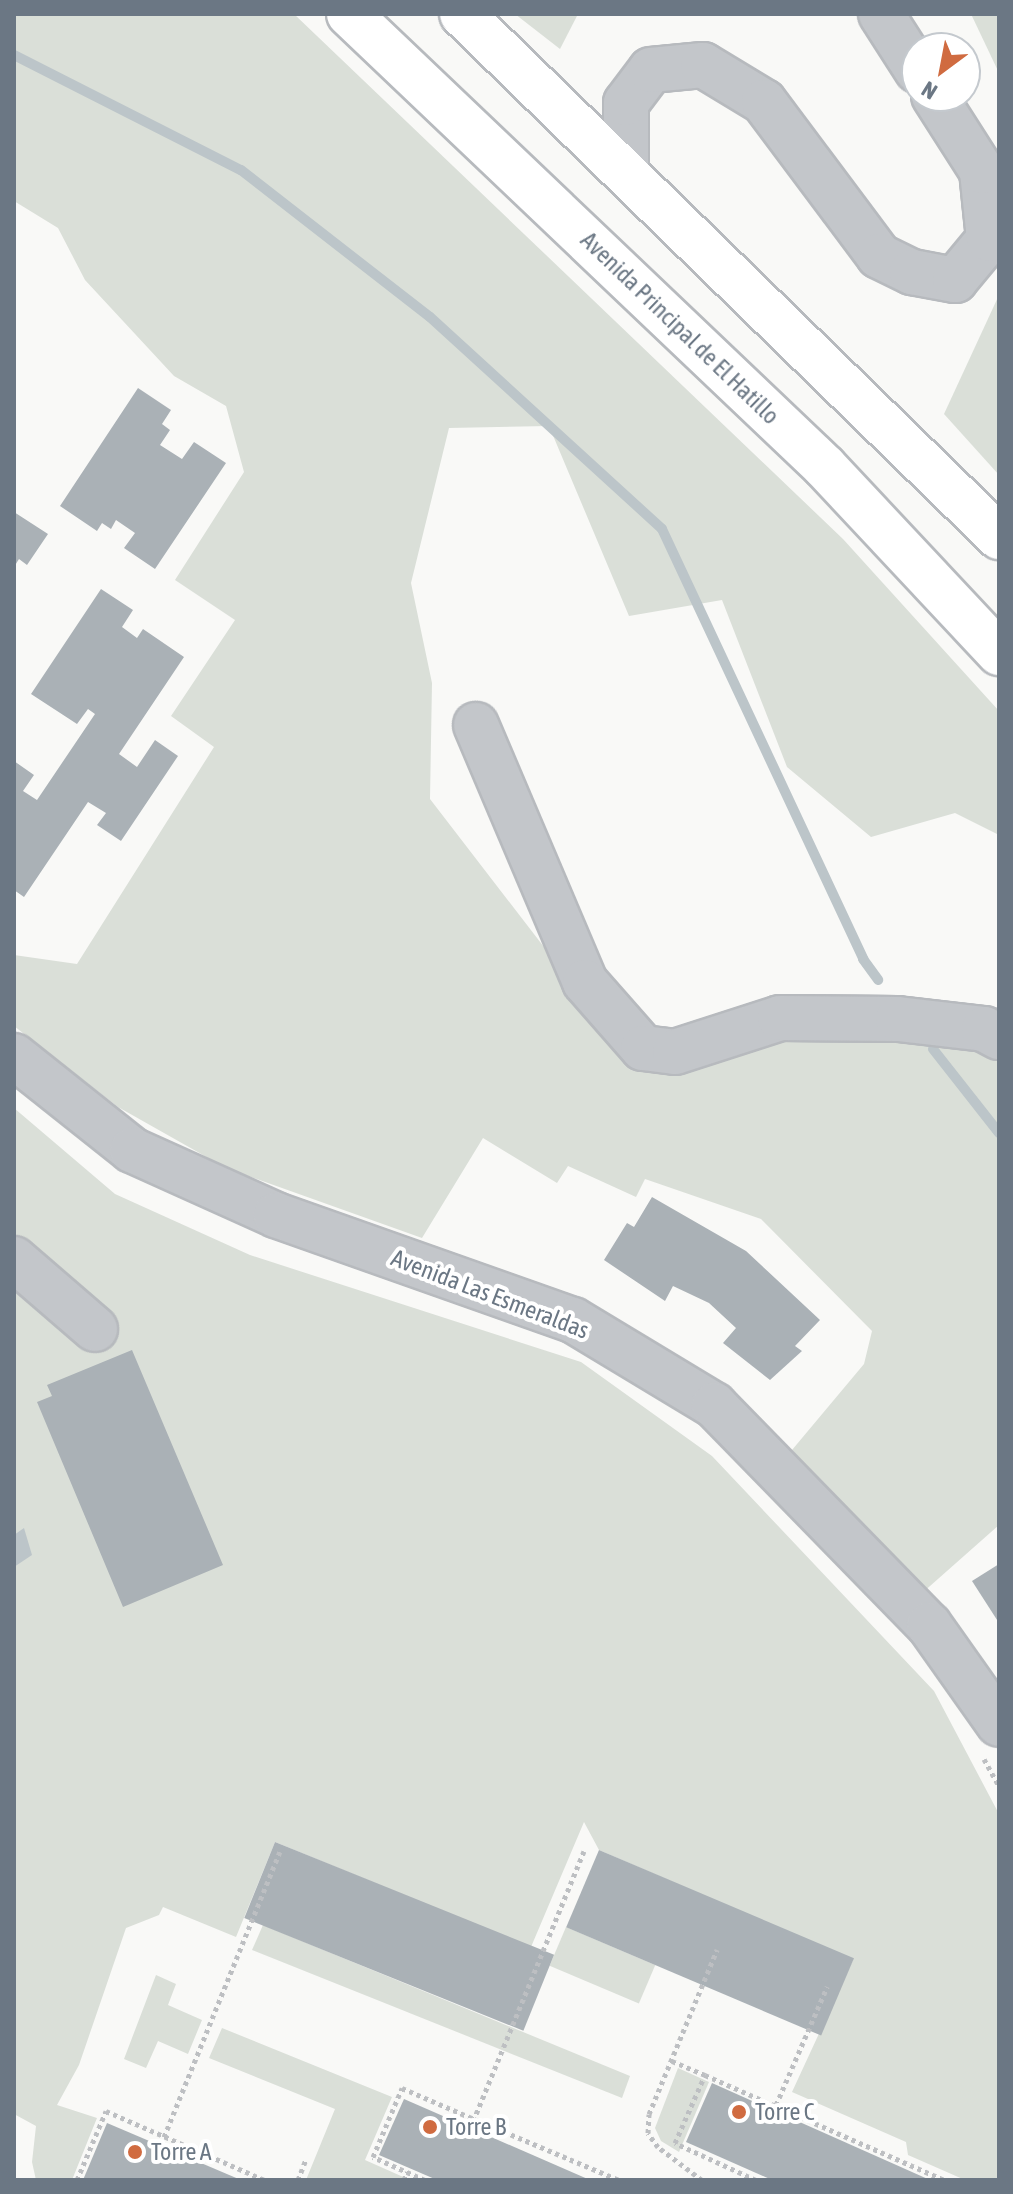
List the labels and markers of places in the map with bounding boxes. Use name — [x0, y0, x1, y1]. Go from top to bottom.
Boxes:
place label: Torre C — [755, 2098, 815, 2126]
marker: Torre C — [730, 2103, 748, 2121]
place label: Torre B — [446, 2113, 506, 2141]
marker: Torre B — [421, 2118, 439, 2136]
place label: Torre A — [151, 2138, 211, 2166]
marker: Torre A — [126, 2143, 144, 2161]

